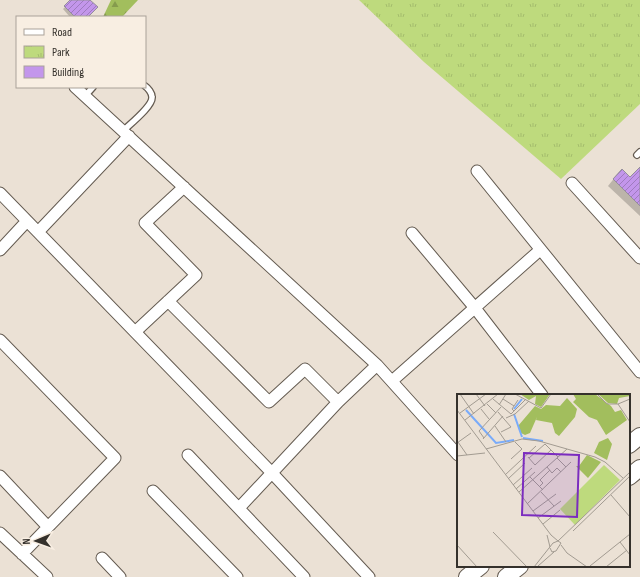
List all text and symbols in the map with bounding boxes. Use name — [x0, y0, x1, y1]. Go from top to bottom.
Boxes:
legend — [16, 16, 146, 88]
text: Road — [52, 25, 72, 40]
text: Park — [52, 45, 70, 60]
text: Building — [52, 65, 84, 80]
inset map — [457, 394, 630, 567]
north arrow — [16, 521, 56, 561]
text: N — [20, 538, 33, 544]

